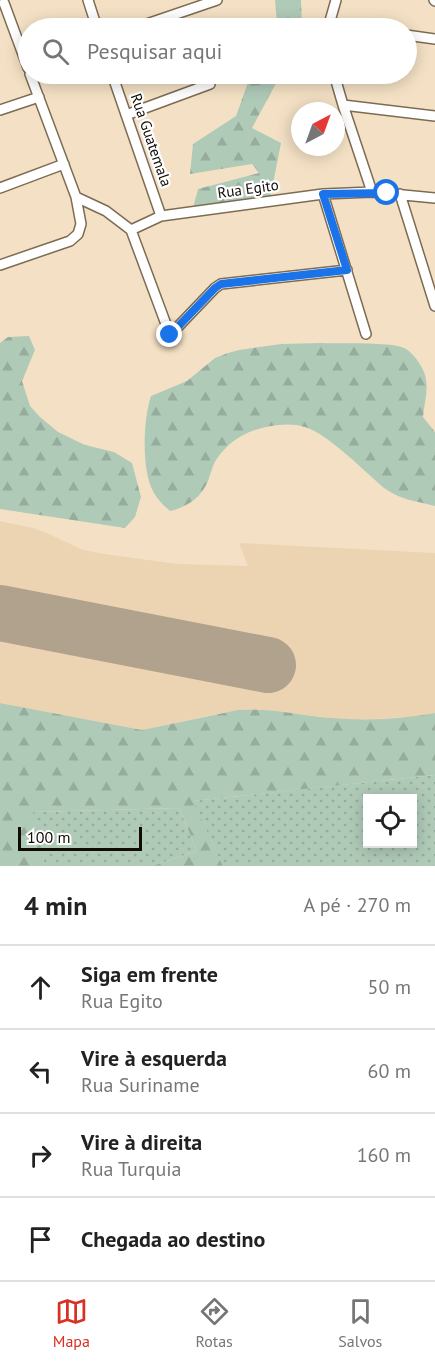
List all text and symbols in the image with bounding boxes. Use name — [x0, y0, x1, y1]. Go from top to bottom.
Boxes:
search box — [18, 18, 417, 84]
icon: search — [39, 35, 72, 68]
text: Pesquisar aqui — [87, 37, 223, 65]
street label: Rua Guatemala — [127, 91, 176, 189]
north arrow — [291, 102, 345, 156]
street label: Rua Egito — [216, 175, 280, 202]
route start — [373, 179, 399, 205]
route end — [156, 321, 182, 347]
map controls — [363, 794, 417, 848]
button: locate — [363, 794, 417, 848]
scale bar — [18, 824, 142, 852]
text: 100 m — [27, 827, 70, 847]
text: 4 min — [24, 889, 87, 922]
text: A pé · 270 m — [304, 892, 411, 918]
text: Siga em frente — [81, 960, 218, 988]
icon: ahead — [24, 971, 57, 1004]
text: 50 m — [368, 974, 411, 1000]
text: Rua Egito — [81, 988, 163, 1014]
text: Vire à esquerda — [81, 1044, 227, 1072]
icon: left — [24, 1055, 57, 1088]
text: 60 m — [368, 1058, 411, 1084]
text: Rua Suriname — [81, 1072, 200, 1098]
text: Vire à direita — [81, 1128, 202, 1156]
icon: right — [24, 1139, 57, 1172]
text: 160 m — [357, 1142, 411, 1168]
text: Rua Turquia — [81, 1156, 182, 1182]
icon: arrive — [24, 1223, 57, 1256]
text: Chegada ao destino — [81, 1225, 265, 1253]
tab: Mapa — [53, 1295, 90, 1351]
tab: Rotas — [195, 1295, 233, 1351]
tab: Salvos — [338, 1295, 382, 1351]

